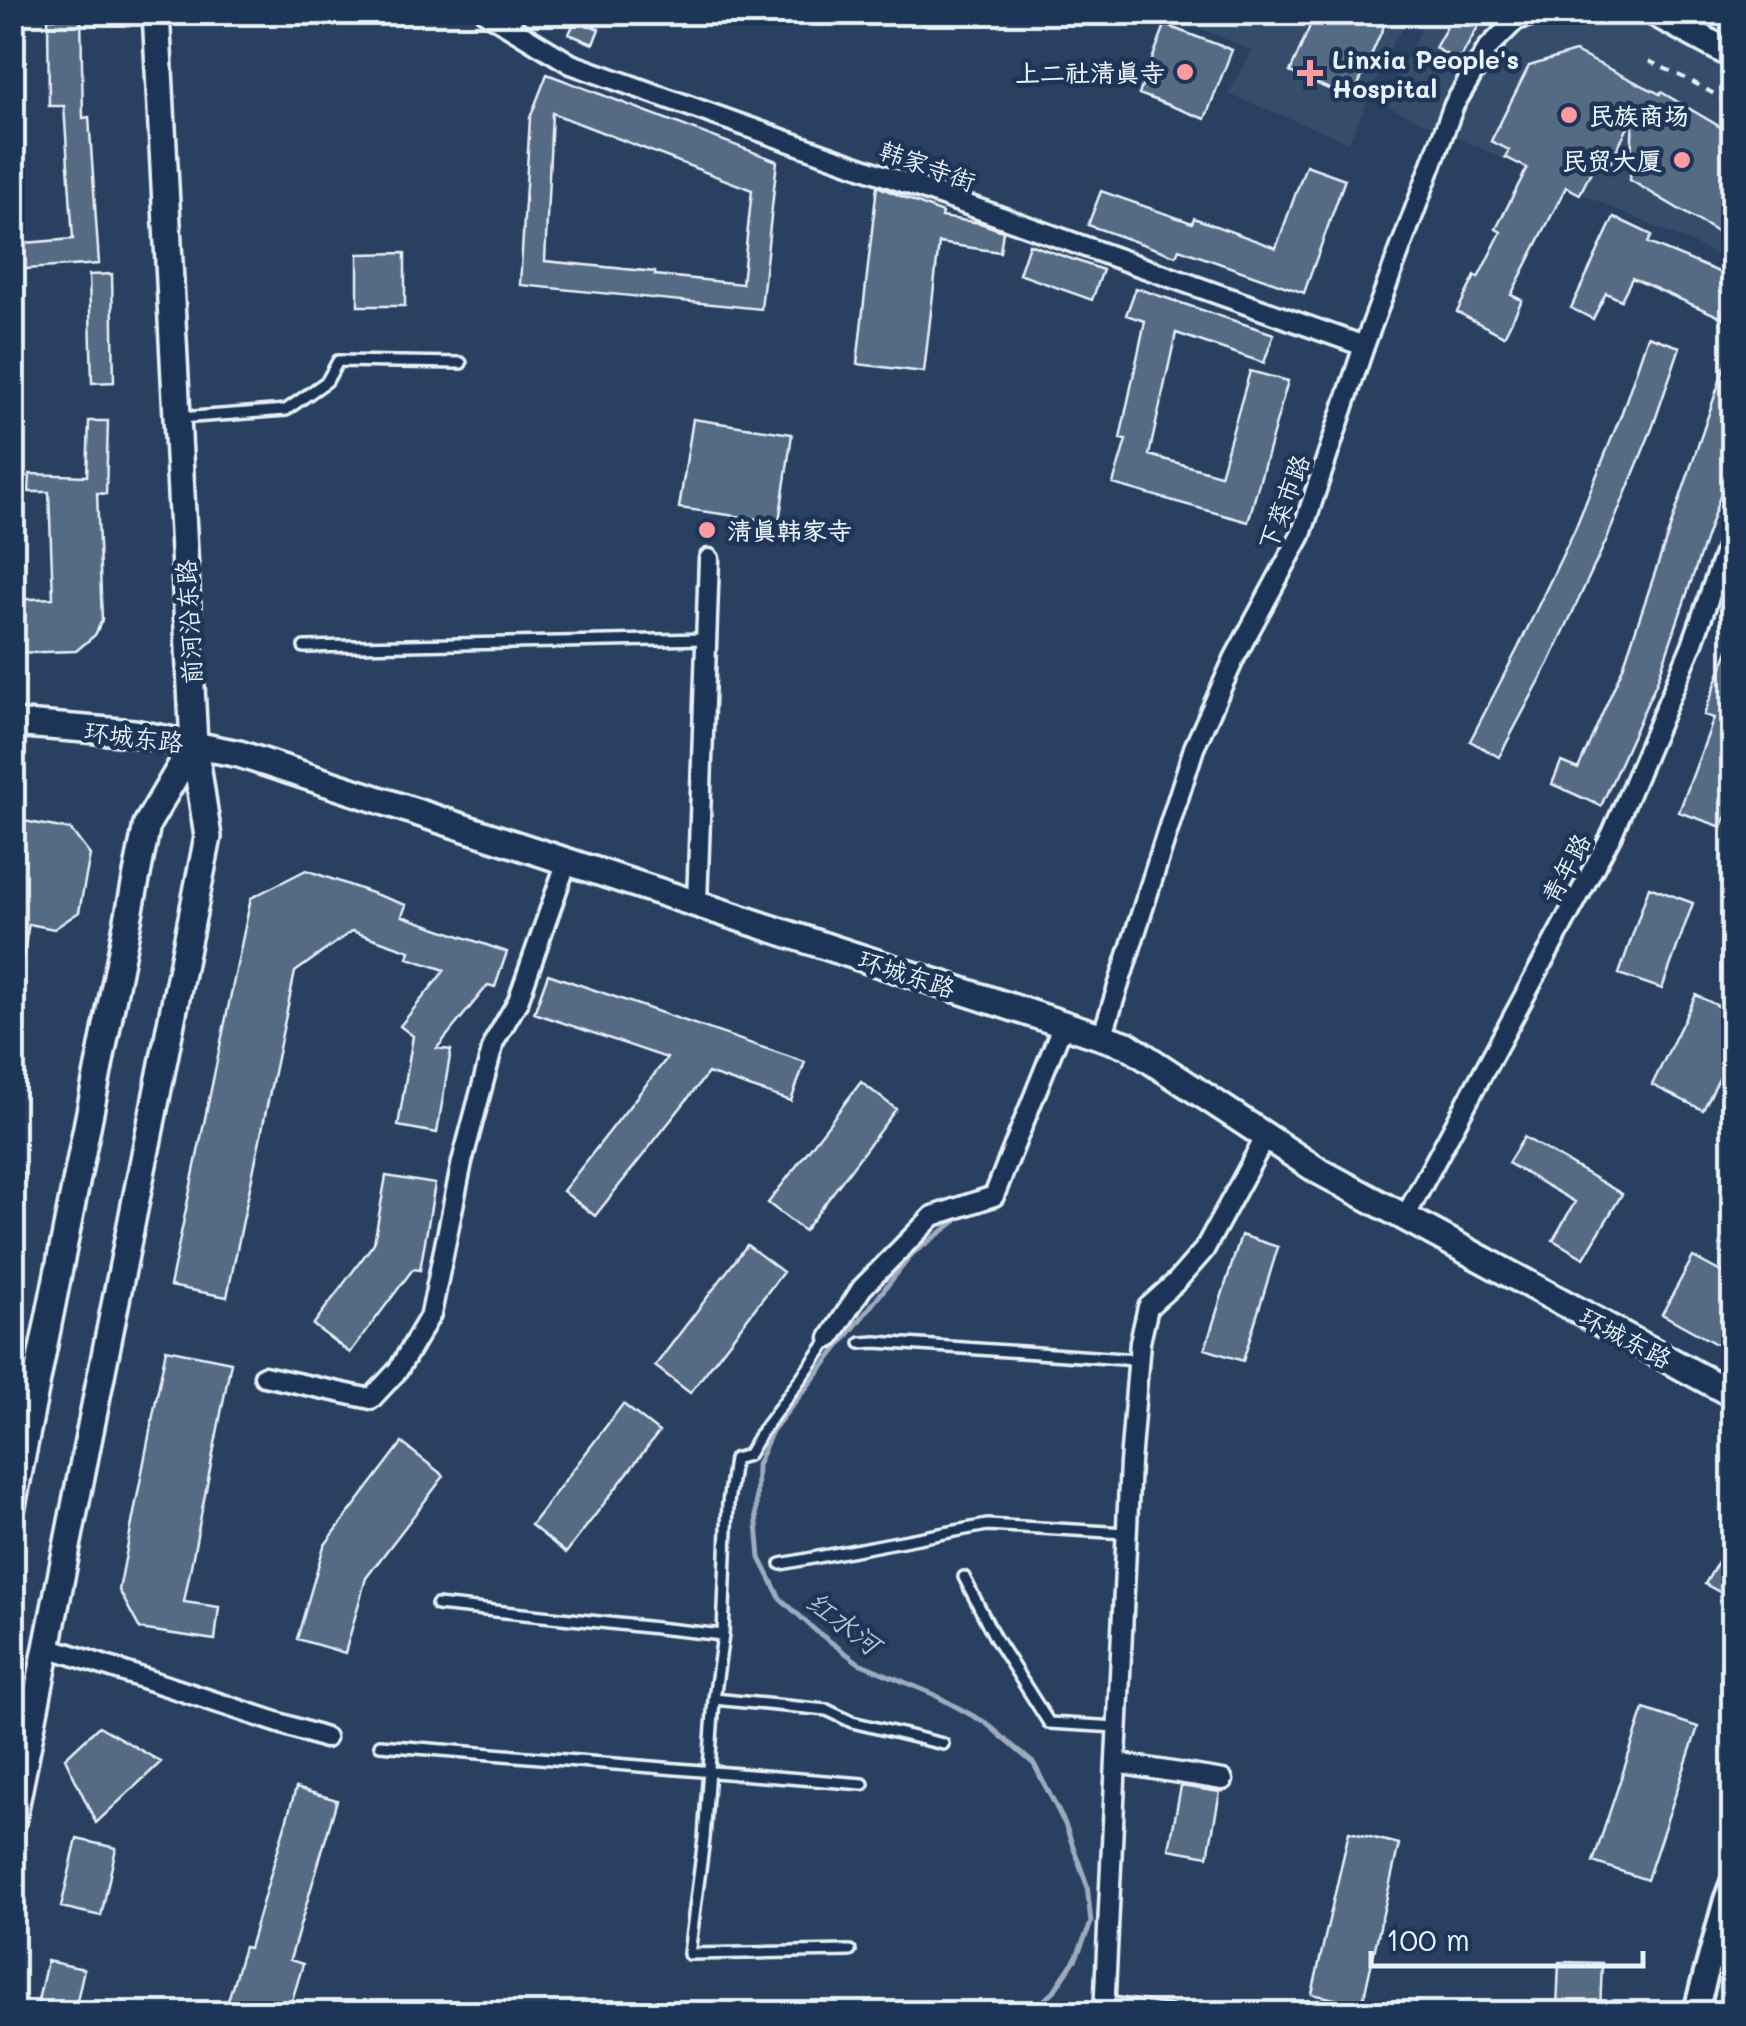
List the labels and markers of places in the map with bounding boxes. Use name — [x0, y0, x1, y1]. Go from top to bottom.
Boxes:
place label: Linxia People's Hospital — [1332, 43, 1519, 104]
place label: 上二社清真寺 — [1015, 56, 1165, 88]
marker: Linxia People's Hospital — [1297, 60, 1323, 86]
marker: 上二社清真寺 — [1174, 61, 1196, 83]
place label: 民族商场 — [1589, 99, 1689, 131]
marker: 民族商场 — [1558, 104, 1580, 126]
place label: 民贸大厦 — [1562, 144, 1662, 176]
marker: 民贸大厦 — [1671, 149, 1693, 171]
place label: 清真韩家寺 — [727, 514, 852, 546]
marker: 清真韩家寺 — [696, 519, 718, 541]

